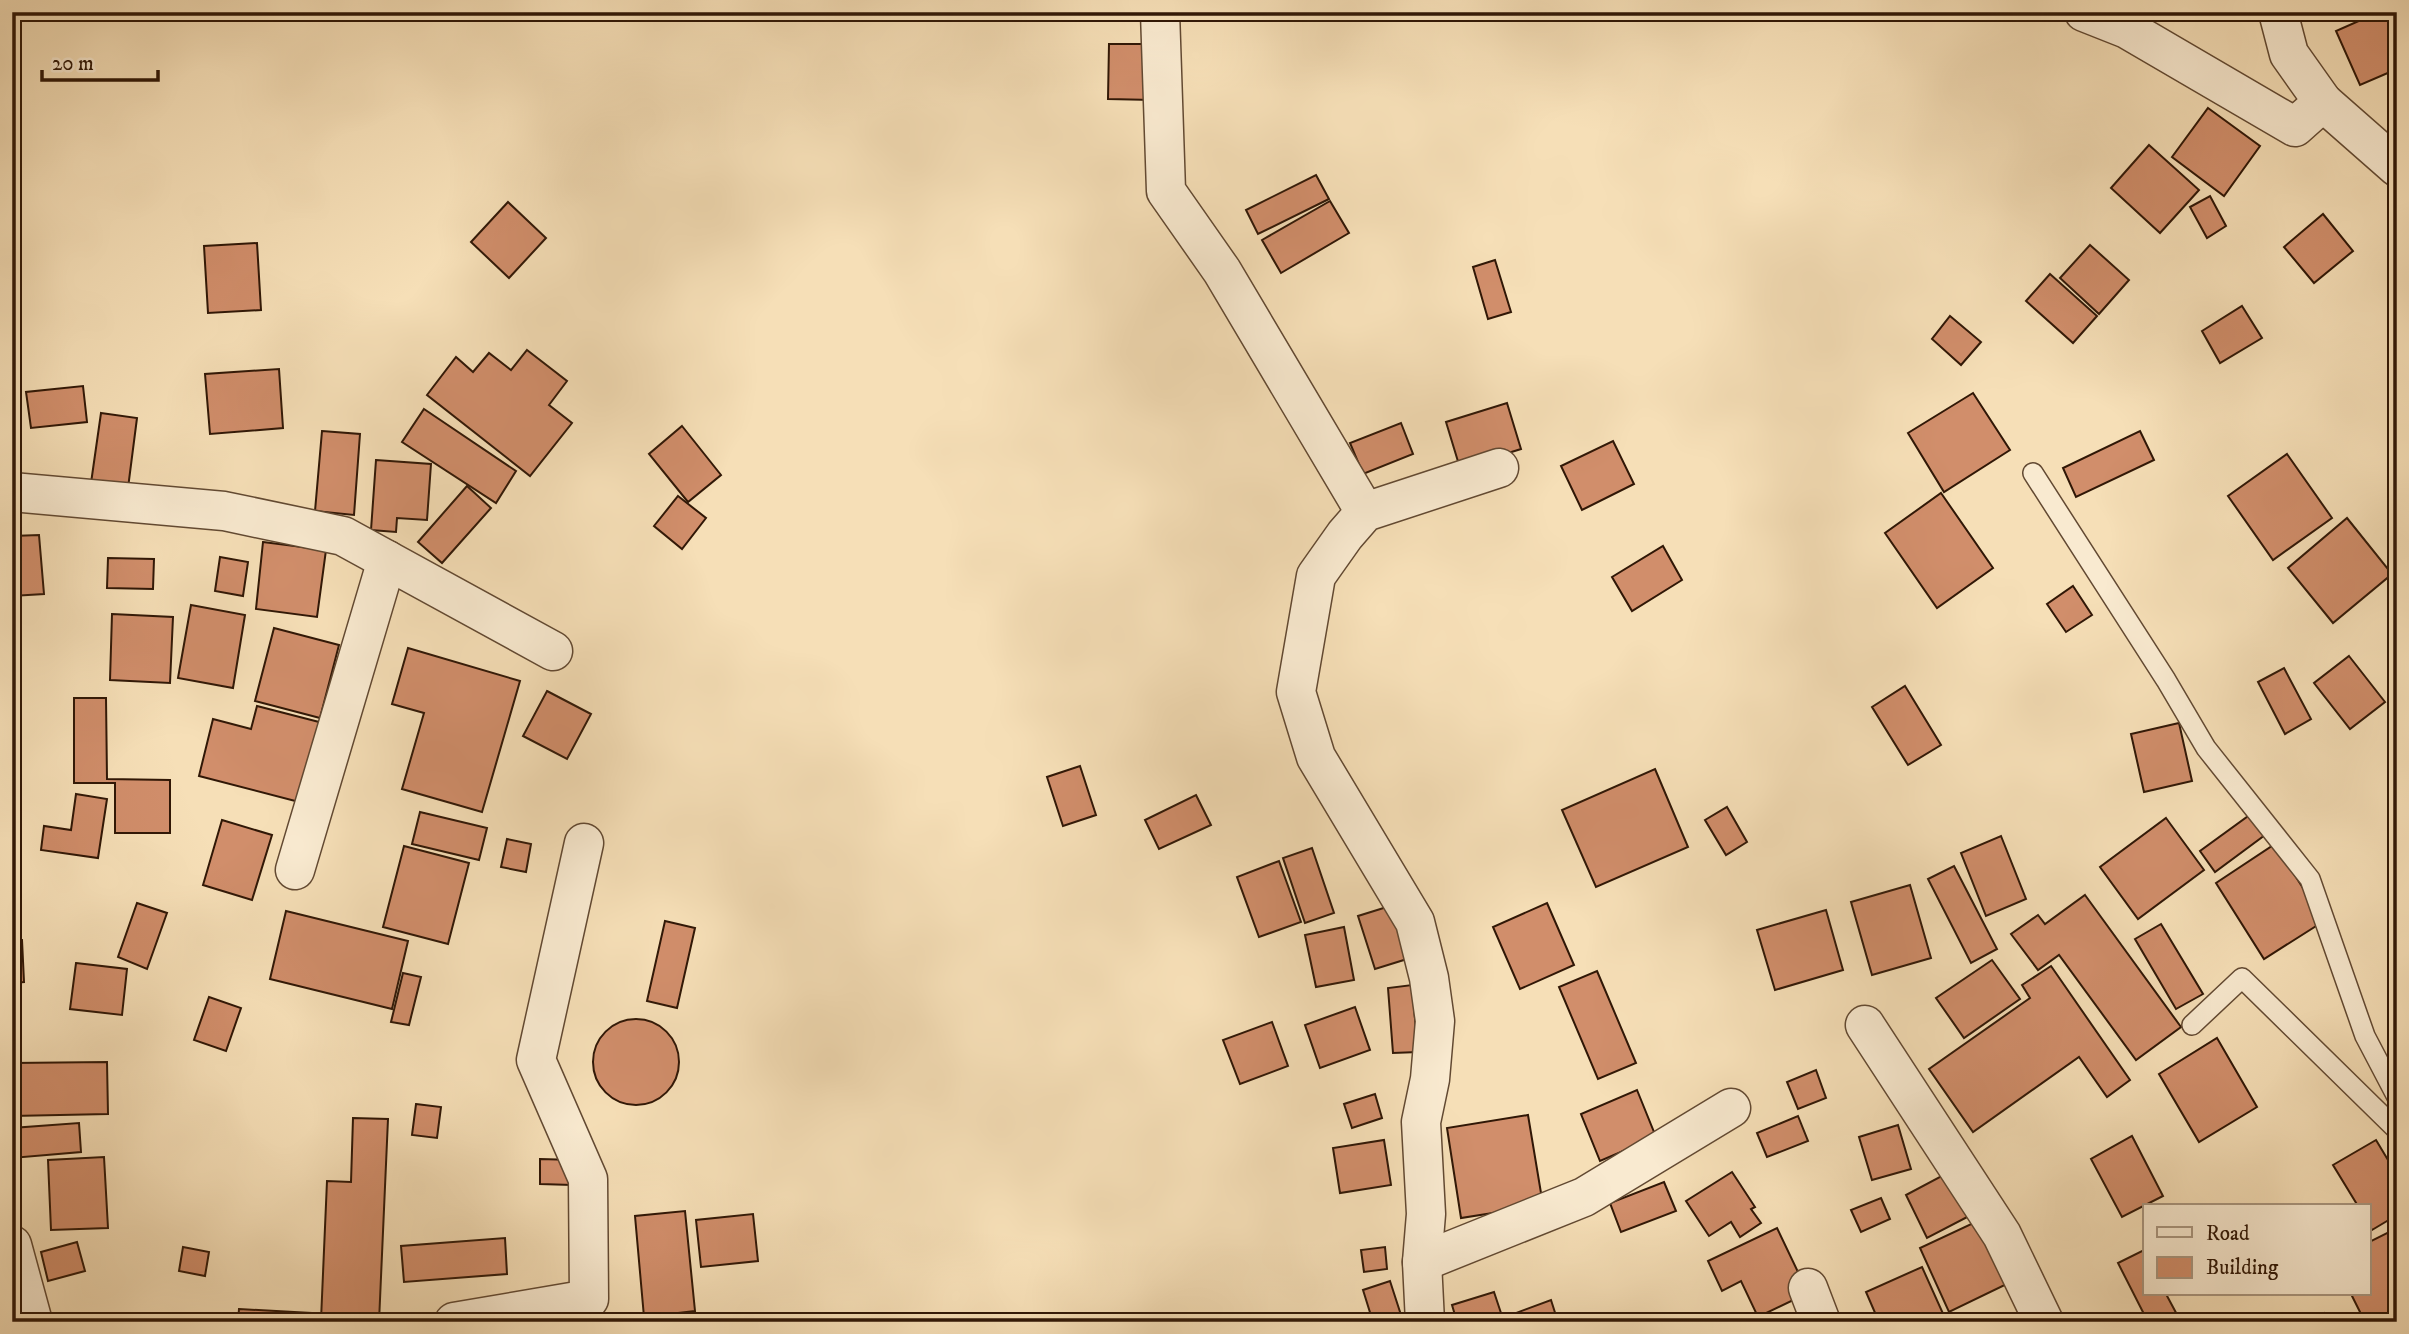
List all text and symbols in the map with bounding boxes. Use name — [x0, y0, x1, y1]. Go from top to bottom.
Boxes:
scale bar — [42, 38, 158, 82]
text: 20 m — [52, 51, 94, 77]
legend — [2143, 1204, 2370, 1296]
text: Road — [2206, 1221, 2250, 1247]
text: Building — [2206, 1255, 2279, 1281]

